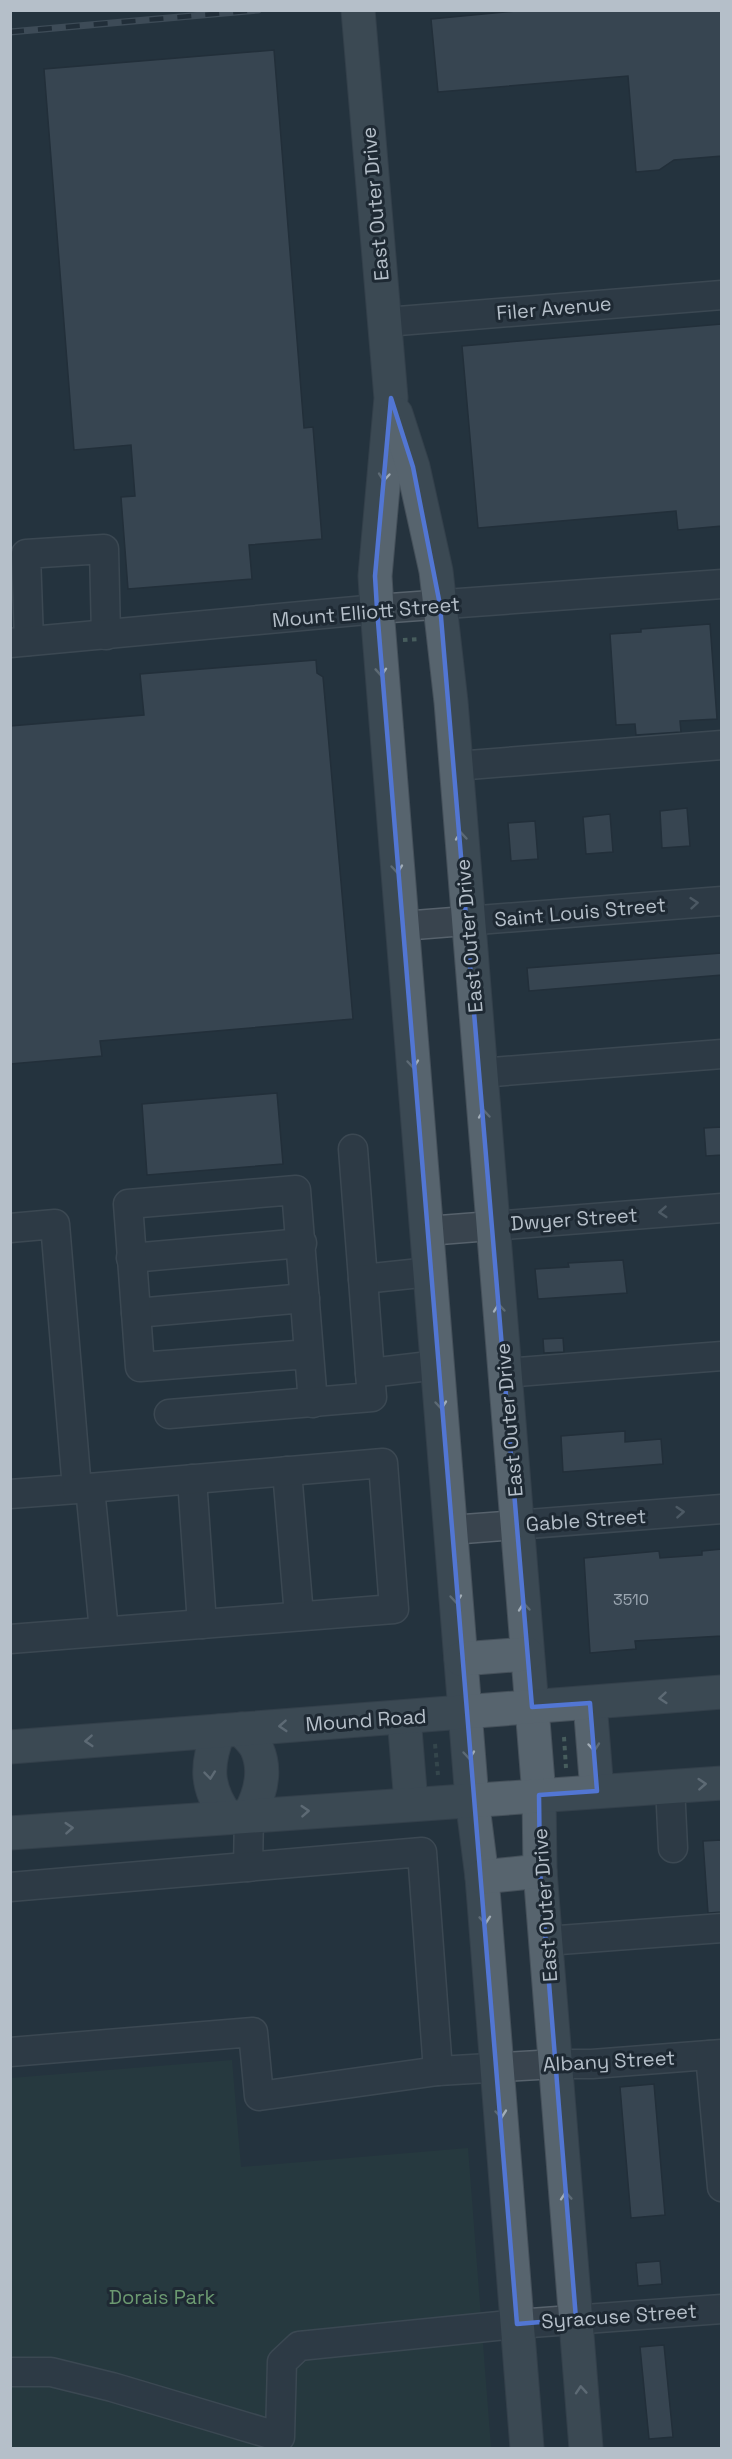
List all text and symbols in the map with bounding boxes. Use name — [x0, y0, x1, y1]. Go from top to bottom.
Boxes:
street label: East Outer Drive — [355, 126, 395, 282]
street label: Filer Avenue — [495, 290, 613, 326]
one-way arrow — [378, 473, 391, 482]
street label: Mount Elliott Street — [271, 591, 461, 633]
one-way arrow — [375, 667, 388, 676]
one-way arrow — [455, 831, 468, 840]
street label: East Outer Drive — [449, 858, 489, 1014]
one-way arrow — [390, 865, 403, 874]
street label: Saint Louis Street — [493, 892, 667, 932]
one-way arrow — [689, 897, 698, 910]
one-way arrow — [406, 1059, 419, 1068]
one-way arrow — [478, 1109, 491, 1118]
street label: Dwyer Street — [510, 1202, 638, 1236]
one-way arrow — [659, 1205, 668, 1218]
one-way arrow — [493, 1304, 506, 1313]
street label: East Outer Drive — [489, 1342, 529, 1498]
one-way arrow — [434, 1400, 447, 1409]
street label: Gable Street — [525, 1503, 647, 1537]
one-way arrow — [676, 1506, 685, 1519]
house number: 3510 — [613, 1589, 649, 1610]
one-way arrow — [450, 1594, 463, 1603]
one-way arrow — [517, 1603, 530, 1612]
one-way arrow — [659, 1691, 668, 1704]
street label: Mound Road — [305, 1703, 427, 1737]
one-way arrow — [279, 1719, 288, 1732]
one-way arrow — [84, 1734, 93, 1747]
one-way arrow — [587, 1743, 600, 1752]
one-way arrow — [462, 1751, 475, 1760]
one-way arrow — [203, 1771, 216, 1780]
one-way arrow — [697, 1778, 706, 1791]
one-way arrow — [301, 1805, 310, 1818]
one-way arrow — [64, 1822, 73, 1835]
street label: East Outer Drive — [527, 1827, 563, 1983]
one-way arrow — [478, 1915, 491, 1924]
street label: Albany Street — [542, 2045, 676, 2077]
one-way arrow — [494, 2109, 507, 2118]
one-way arrow — [560, 2191, 573, 2200]
park label: Dorais Park — [109, 2284, 215, 2310]
street label: Syracuse Street — [540, 2298, 698, 2334]
one-way arrow — [575, 2386, 588, 2395]

